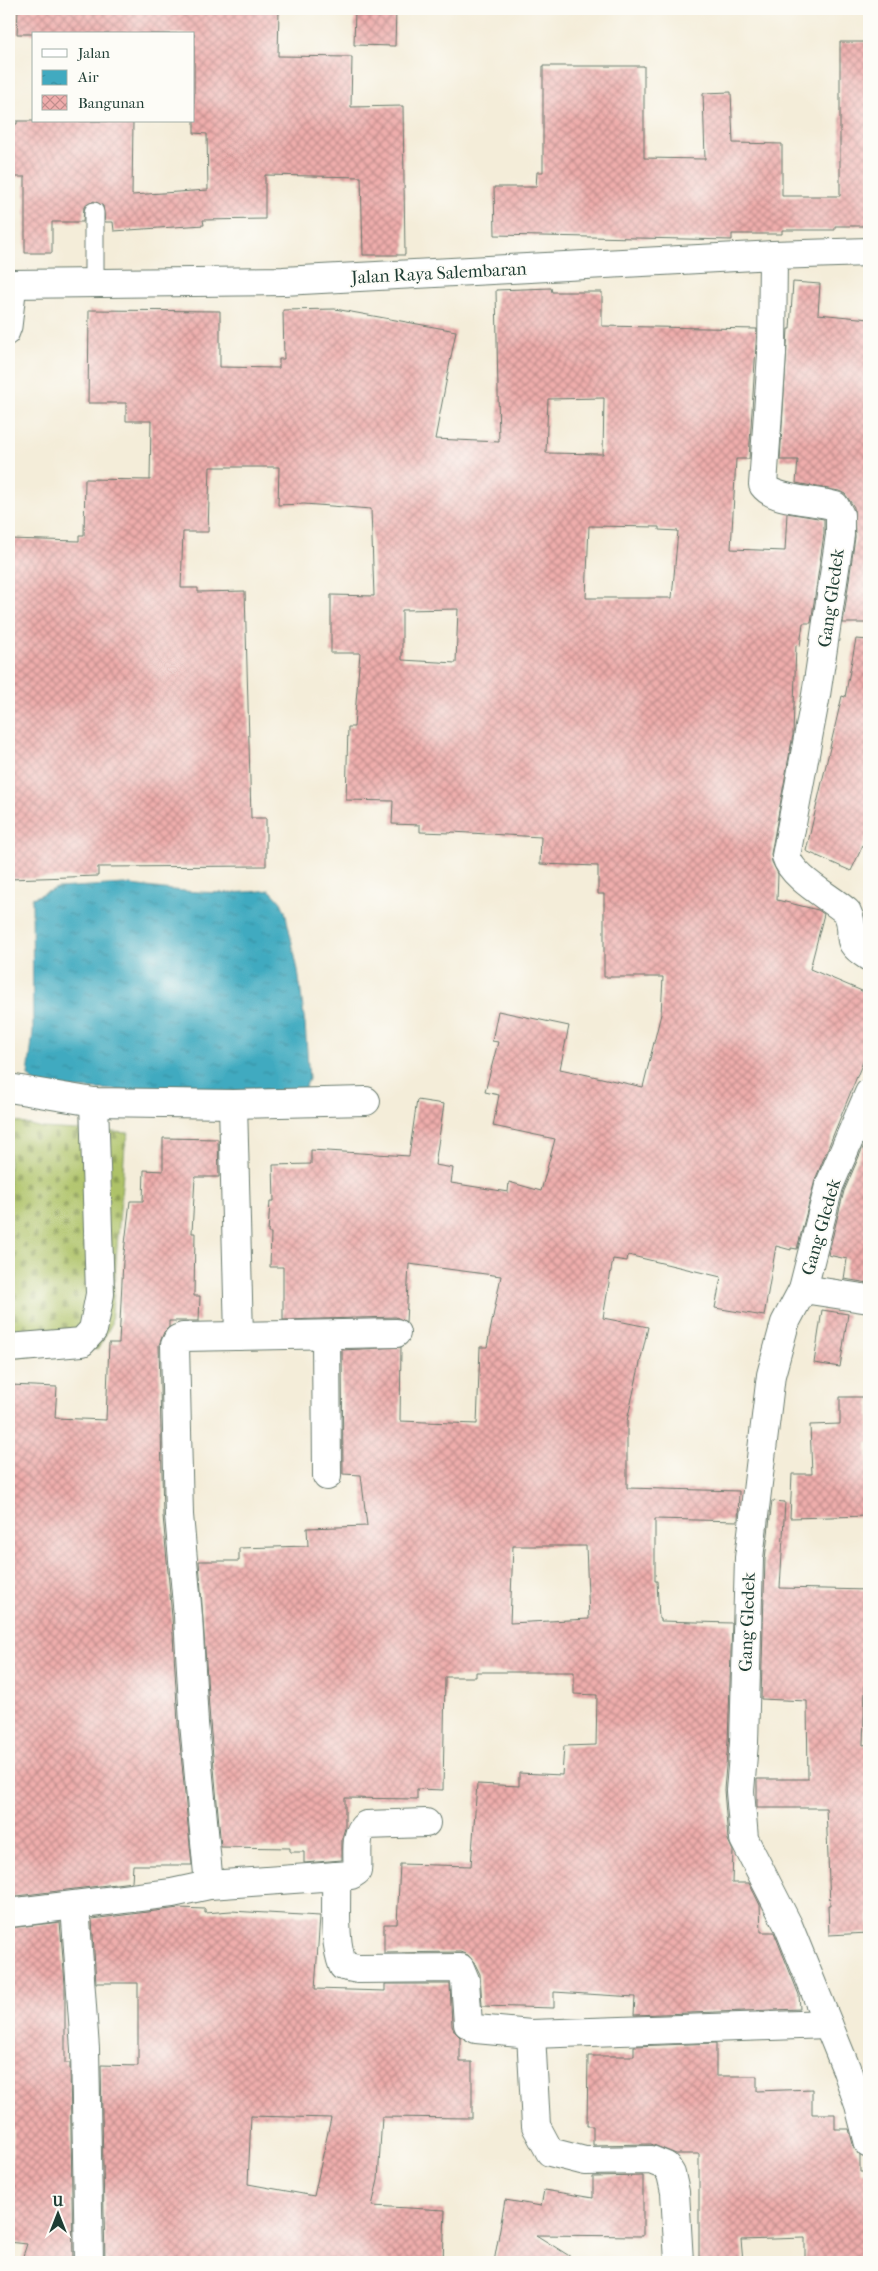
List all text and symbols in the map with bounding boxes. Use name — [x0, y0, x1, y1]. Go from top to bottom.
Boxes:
legend — [32, 32, 195, 122]
text: Jalan — [77, 44, 110, 62]
text: Air — [77, 68, 99, 86]
text: Bangunan — [78, 94, 145, 112]
street label: Jalan Raya Salembaran — [349, 258, 528, 289]
street label: Gang Gledek — [814, 547, 849, 649]
street label: Gang Gledek — [798, 1176, 845, 1278]
street label: Gang Gledek — [735, 1571, 760, 1672]
north arrow — [32, 2188, 82, 2238]
text: U — [52, 2193, 64, 2210]

